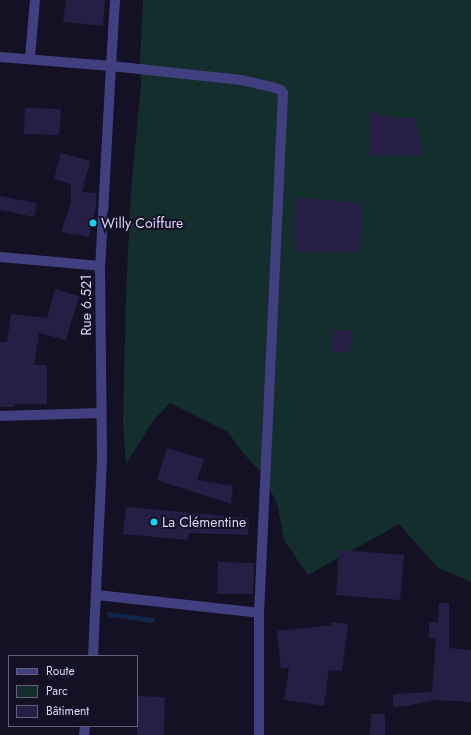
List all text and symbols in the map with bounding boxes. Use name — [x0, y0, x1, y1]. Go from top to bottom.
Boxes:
place label: Willy Coiffure — [101, 215, 183, 231]
marker: Willy Coiffure — [88, 218, 98, 228]
street label: Rue 6.521 — [78, 274, 94, 336]
place label: La Clémentine — [162, 514, 246, 530]
marker: La Clémentine — [149, 517, 159, 527]
legend — [8, 655, 138, 727]
text: Route — [46, 662, 75, 680]
text: Parc — [46, 682, 68, 700]
text: Bâtiment — [46, 702, 89, 720]

